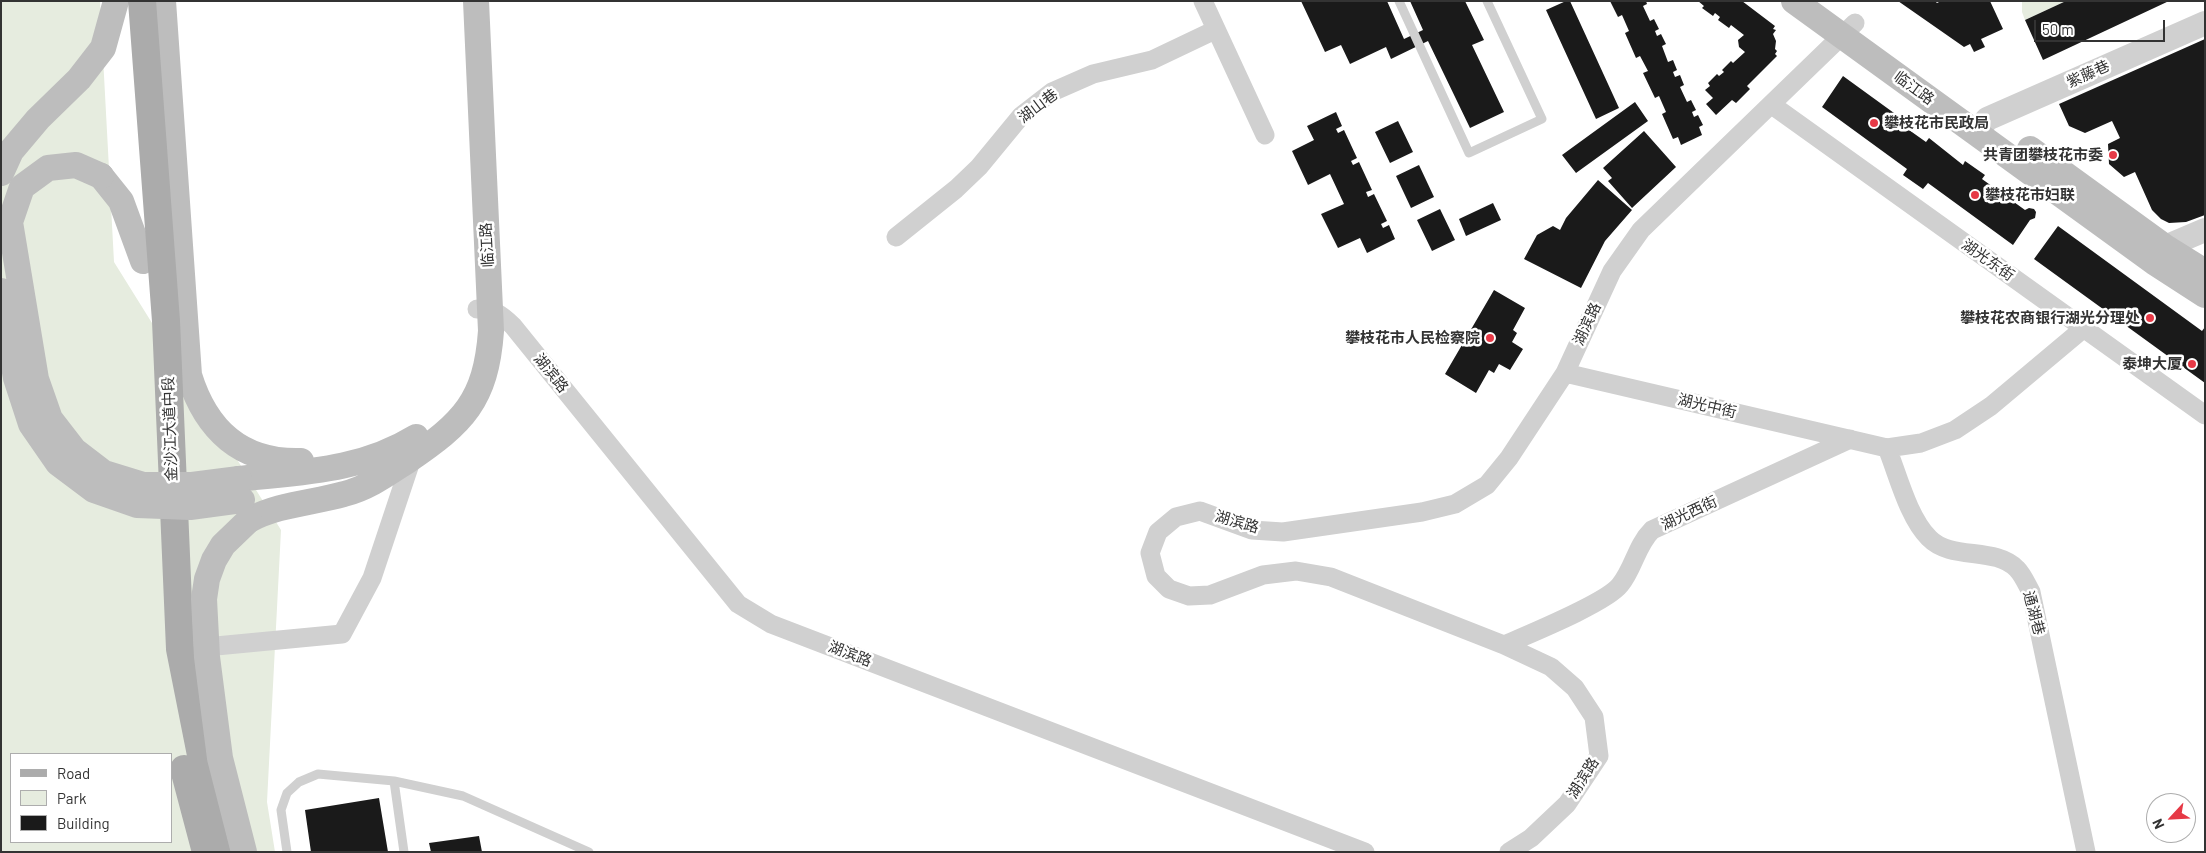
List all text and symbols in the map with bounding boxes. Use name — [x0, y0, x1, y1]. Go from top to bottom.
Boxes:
scale bar — [2036, 10, 2167, 42]
text: 50 m — [2042, 20, 2074, 38]
street label: 紫藤巷 — [2064, 57, 2112, 91]
street label: 临江路 — [1891, 67, 1937, 109]
street label: 湖山巷 — [1015, 85, 1061, 127]
place label: 攀枝花市民政局 — [1884, 114, 1989, 132]
marker: 攀枝花市民政局 — [1868, 117, 1880, 129]
place label: 共青团攀枝花市委 — [1983, 146, 2103, 164]
marker: 共青团攀枝花市委 — [2107, 149, 2119, 161]
place label: 攀枝花市妇联 — [1985, 186, 2075, 204]
marker: 攀枝花市妇联 — [1969, 189, 1981, 201]
street label: 临江路 — [477, 222, 497, 268]
street label: 湖光东街 — [1958, 235, 2018, 285]
street label: 湖滨路 — [1569, 300, 1605, 348]
place label: 攀枝花农商银行湖光分理处 — [1960, 309, 2140, 327]
marker: 攀枝花农商银行湖光分理处 — [2144, 312, 2156, 324]
place label: 攀枝花市人民检察院 — [1345, 329, 1480, 347]
marker: 攀枝花市人民检察院 — [1484, 332, 1496, 344]
street label: 湖滨路 — [530, 350, 572, 396]
place label: 泰坤大厦 — [2122, 355, 2182, 373]
marker: 泰坤大厦 — [2186, 358, 2198, 370]
street label: 金沙江大道中段 — [159, 376, 181, 482]
street label: 湖光中街 — [1676, 390, 1738, 422]
street label: 湖光西街 — [1658, 492, 1720, 534]
street label: 湖滨路 — [1213, 507, 1261, 537]
street label: 通湖巷 — [2019, 589, 2049, 637]
street label: 湖滨路 — [826, 638, 874, 670]
legend — [10, 753, 172, 843]
street label: 湖滨路 — [1563, 754, 1603, 802]
text: Road — [57, 764, 90, 782]
text: Park — [57, 789, 86, 807]
north arrow — [2146, 793, 2196, 843]
text: Building — [57, 814, 110, 832]
text: N — [2148, 816, 2168, 832]

